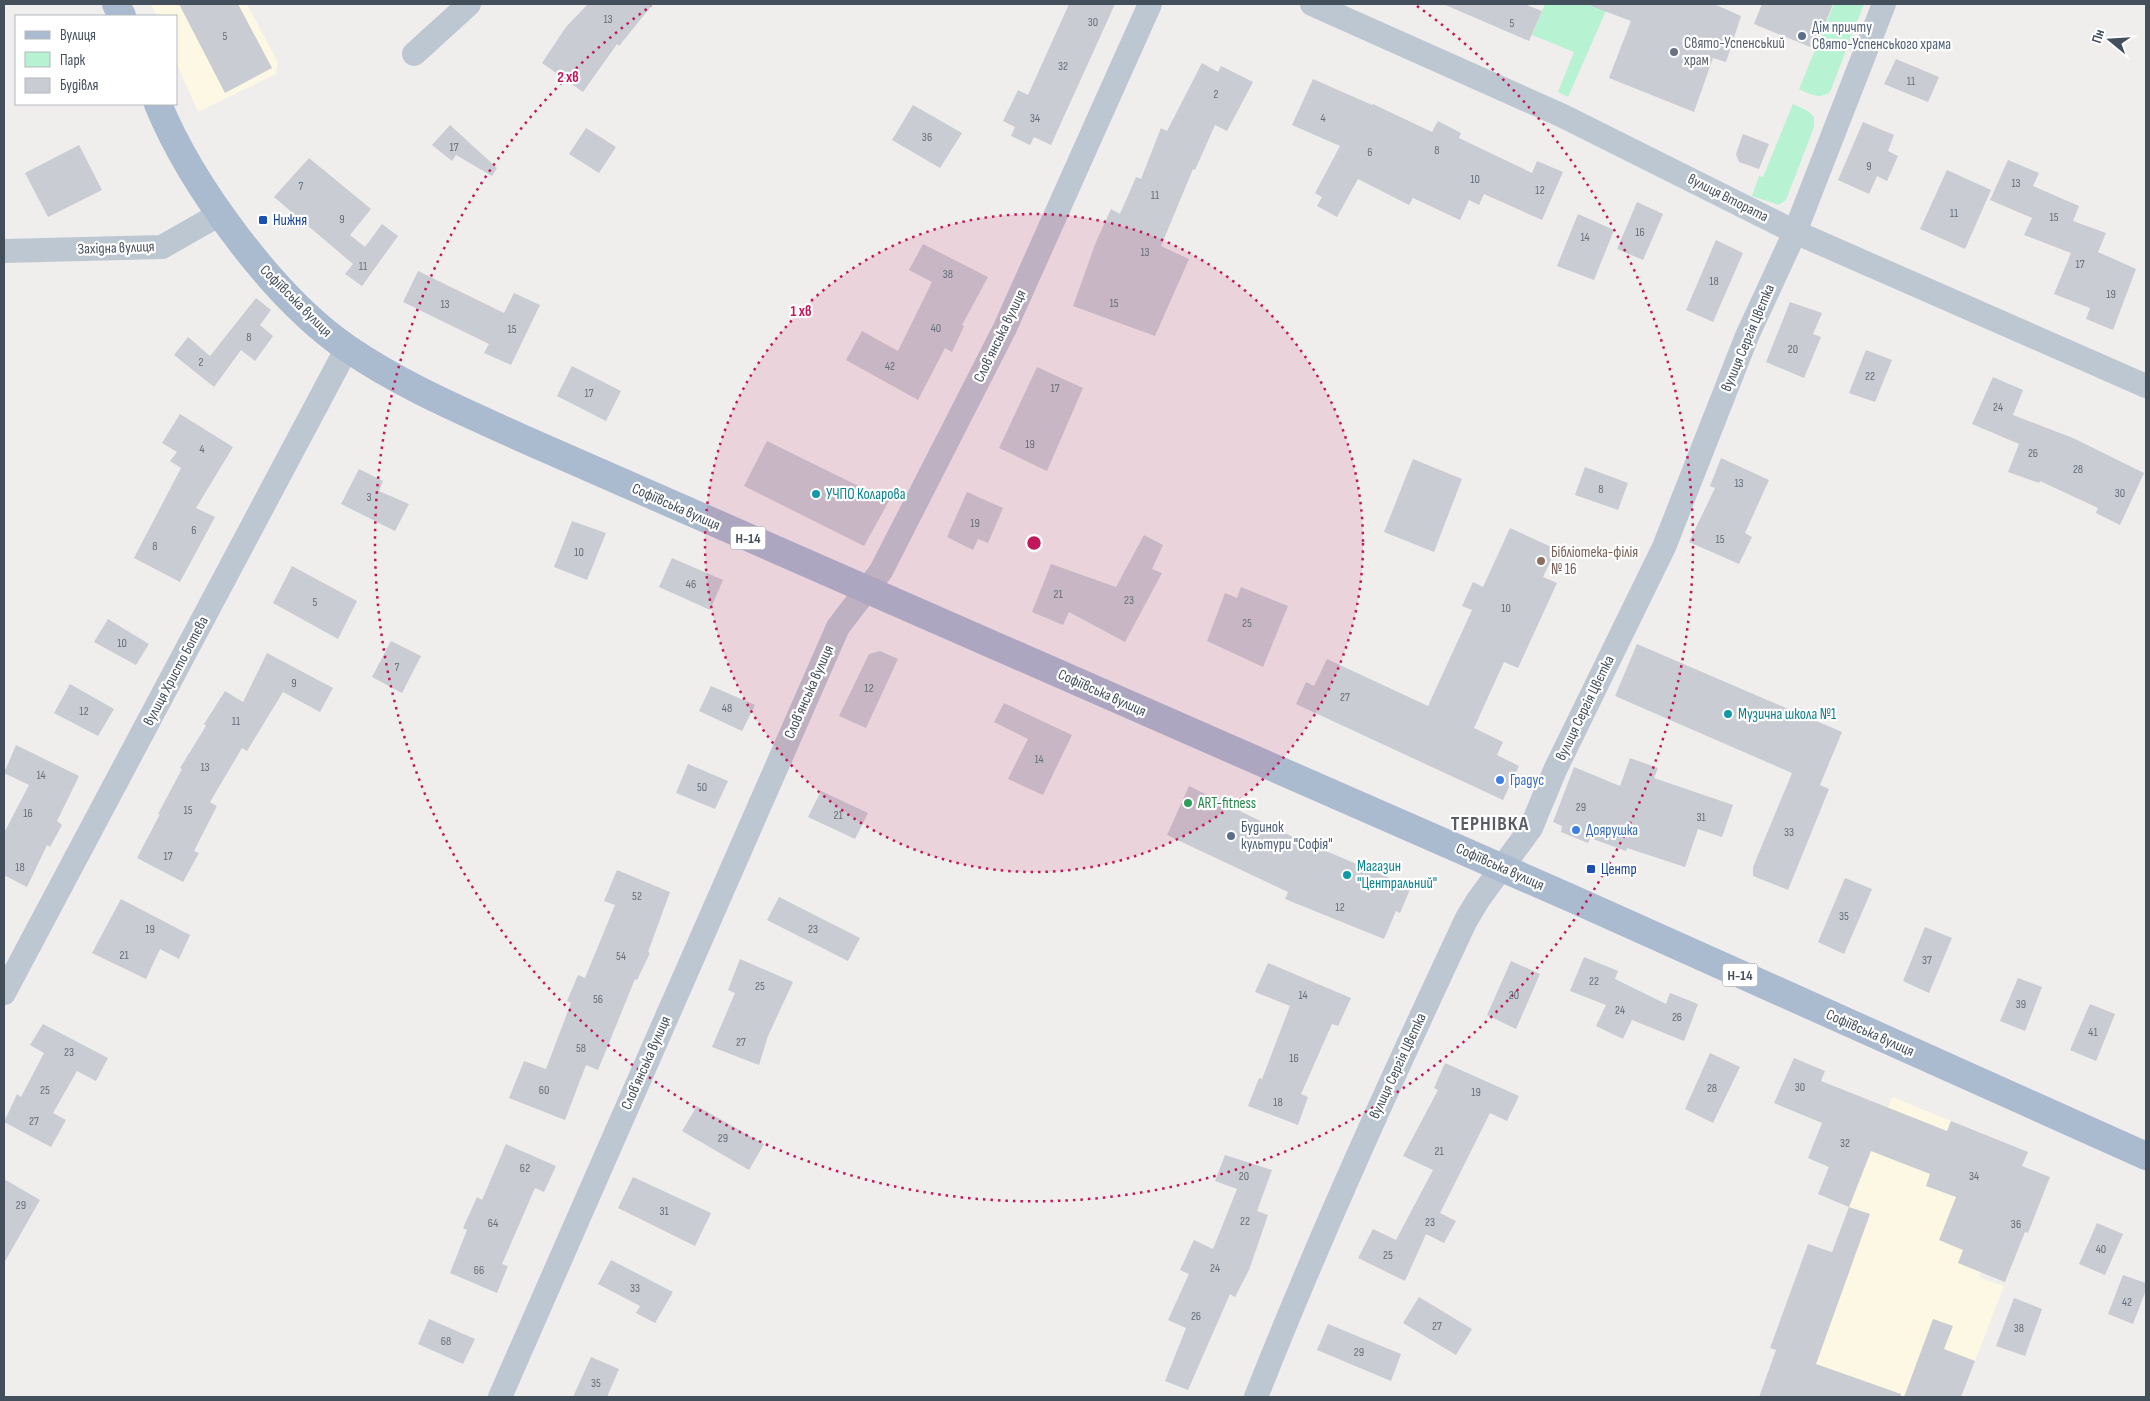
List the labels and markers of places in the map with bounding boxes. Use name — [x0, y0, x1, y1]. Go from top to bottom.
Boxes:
place label: Дім причту Свято-Успенського храма — [1812, 18, 1951, 54]
marker: Дім причту Свято-Успенського храма — [1796, 30, 1808, 42]
place label: Свято-Успенський храм — [1684, 34, 1785, 70]
marker: Свято-Успенський храм — [1668, 46, 1680, 58]
place label: Нижня — [273, 211, 307, 230]
marker: Нижня — [257, 214, 269, 226]
place label: УЧПО Коларова — [826, 485, 906, 504]
marker: УЧПО Коларова — [810, 488, 822, 500]
centre of rings — [1025, 534, 1043, 552]
place label: Бібліотека-філія № 16 — [1551, 543, 1638, 579]
marker: Бібліотека-філія № 16 — [1535, 555, 1547, 567]
place label: Музична школа №1 — [1738, 705, 1837, 724]
marker: Музична школа №1 — [1722, 708, 1734, 720]
place label: Градус — [1510, 771, 1544, 790]
marker: Градус — [1494, 774, 1506, 786]
place label: ART-fitness — [1197, 794, 1256, 813]
marker: ART-fitness — [1182, 797, 1194, 809]
place label: Будинок культури "Софія" — [1241, 818, 1333, 854]
place label: Доярушка — [1586, 821, 1638, 840]
marker: Доярушка — [1570, 824, 1582, 836]
marker: Будинок культури "Софія" — [1225, 830, 1237, 842]
place label: Магазин "Центральний" — [1357, 857, 1437, 893]
place label: Центр — [1601, 860, 1637, 879]
marker: Центр — [1585, 863, 1597, 875]
marker: Магазин "Центральний" — [1341, 869, 1353, 881]

